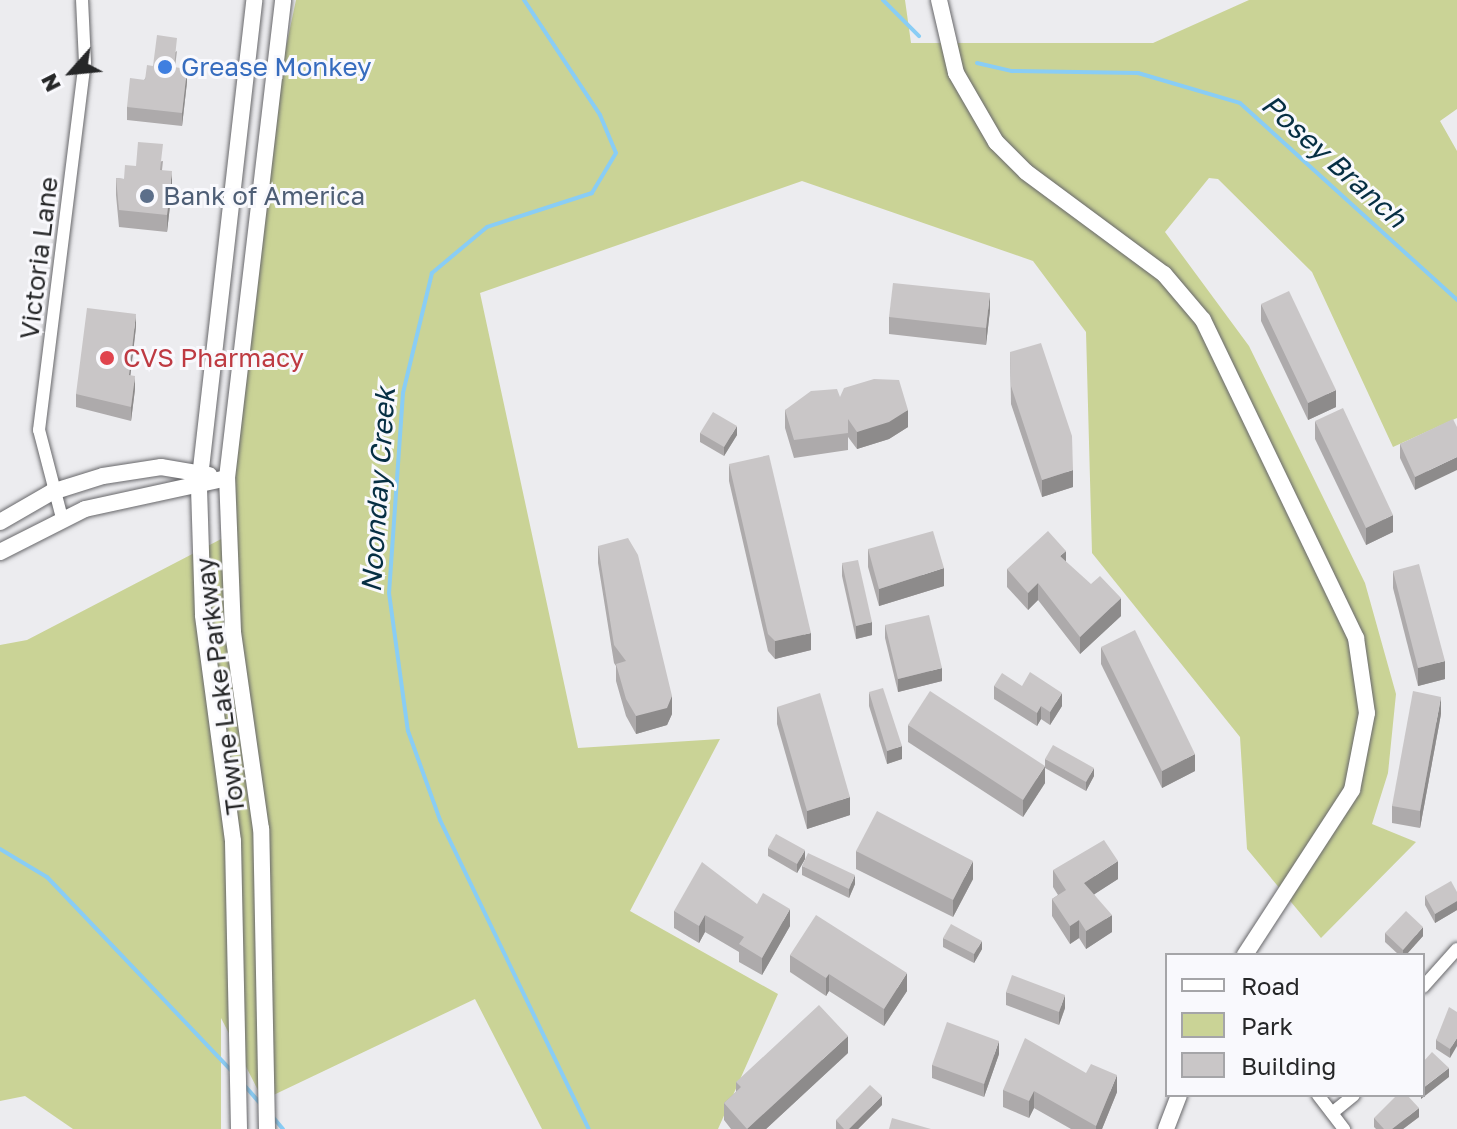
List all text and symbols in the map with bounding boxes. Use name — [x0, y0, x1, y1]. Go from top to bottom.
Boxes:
north arrow — [32, 32, 112, 112]
place label: Grease Monkey — [181, 51, 372, 83]
marker: Grease Monkey — [156, 58, 174, 76]
text: N — [34, 70, 66, 97]
water label: Posey Branch — [1255, 87, 1413, 235]
street label: Victoria Lane — [14, 175, 64, 341]
place label: Bank of America — [163, 180, 365, 212]
marker: Bank of America — [138, 187, 156, 205]
place label: CVS Pharmacy — [123, 342, 304, 374]
marker: CVS Pharmacy — [98, 349, 116, 367]
water label: Noonday Creek — [354, 386, 402, 594]
street label: Towne Lake Parkway — [189, 556, 251, 816]
legend — [1165, 953, 1425, 1097]
text: Road — [1241, 971, 1300, 1000]
text: Park — [1241, 1011, 1293, 1040]
text: Building — [1241, 1051, 1336, 1080]

